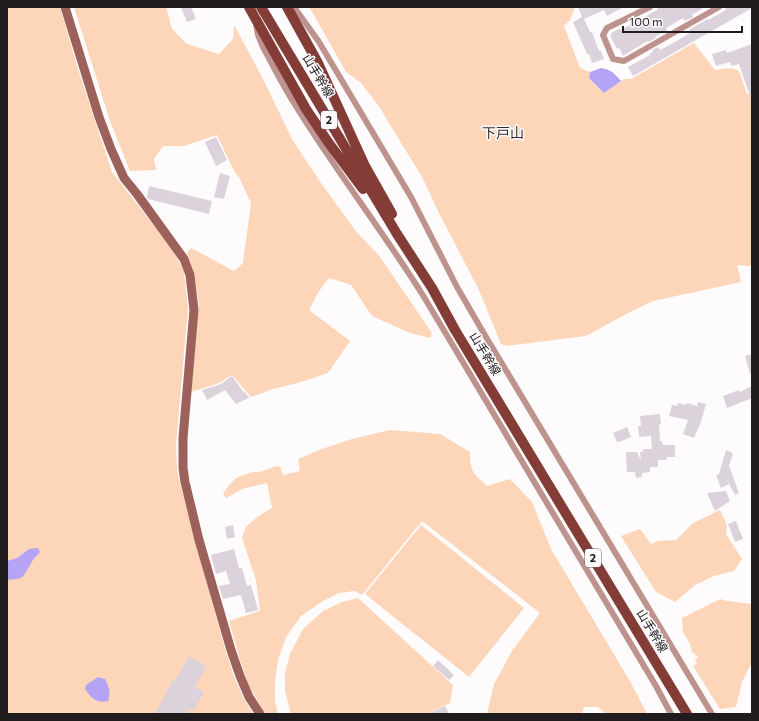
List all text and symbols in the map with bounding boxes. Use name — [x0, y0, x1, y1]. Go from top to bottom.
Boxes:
scale bar — [623, 8, 742, 34]
text: 100 m — [629, 14, 663, 28]
street label: 山手幹線 — [300, 51, 337, 100]
road number: 2 — [321, 111, 337, 129]
district label: 下戸山 — [482, 124, 524, 141]
street label: 山手幹線 — [467, 329, 504, 378]
road number: 2 — [585, 549, 601, 567]
street label: 山手幹線 — [634, 606, 671, 655]

